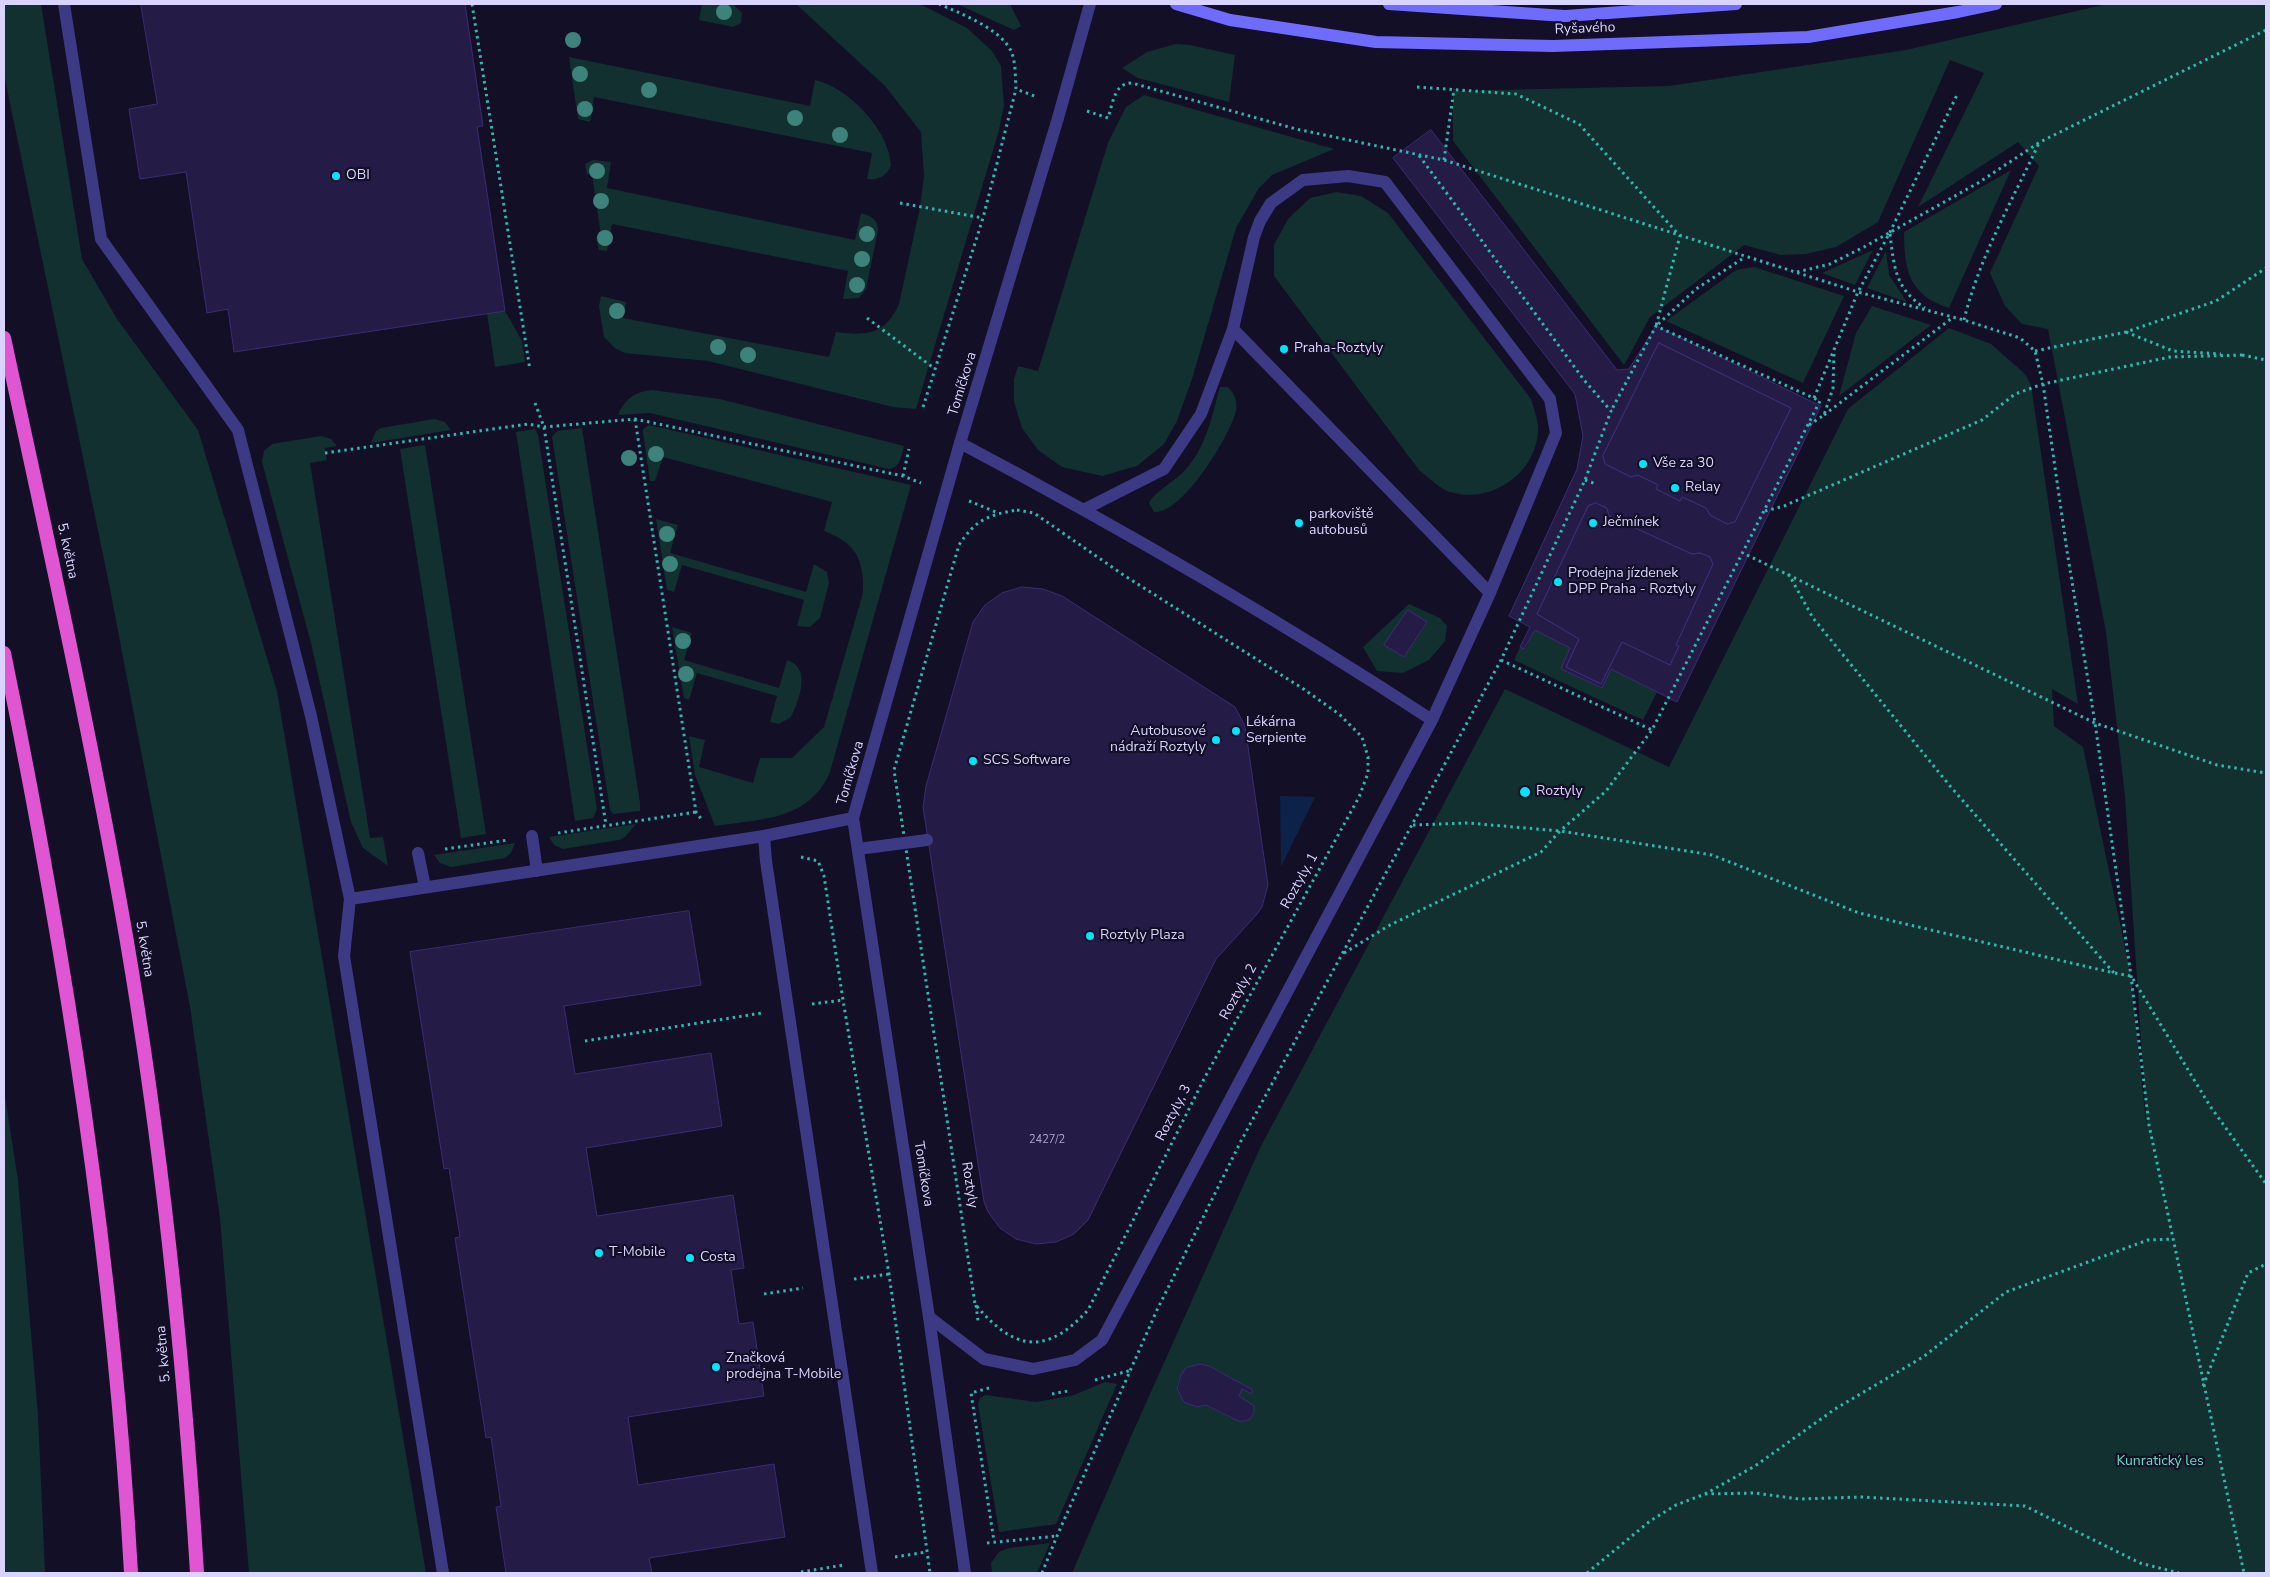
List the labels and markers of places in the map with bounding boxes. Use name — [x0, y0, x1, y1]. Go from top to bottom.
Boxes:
place label: OBI — [346, 168, 370, 184]
marker: OBI — [330, 170, 342, 182]
place label: Praha-Roztyly — [1294, 341, 1383, 357]
marker: Praha-Roztyly — [1278, 343, 1290, 355]
place label: Vše za 30 — [1653, 456, 1714, 472]
marker: Vše za 30 — [1637, 458, 1649, 470]
place label: Relay — [1685, 480, 1720, 496]
marker: Relay — [1669, 482, 1681, 494]
place label: parkoviště autobusů — [1309, 507, 1373, 540]
place label: Ječmínek — [1603, 515, 1659, 531]
marker: parkoviště autobusů — [1293, 517, 1305, 529]
marker: Ječmínek — [1587, 517, 1599, 529]
place label: Prodejna jízdenek DPP Praha - Roztyly — [1568, 566, 1696, 598]
marker: Prodejna jízdenek DPP Praha - Roztyly — [1552, 576, 1564, 588]
place label: Lékárna Serpiente — [1246, 715, 1306, 748]
place label: Autobusové nádraží Roztyly — [1110, 724, 1206, 756]
marker: Lékárna Serpiente — [1230, 725, 1242, 737]
marker: Autobusové nádraží Roztyly — [1210, 734, 1222, 746]
place label: SCS Software — [983, 753, 1070, 769]
marker: SCS Software — [967, 755, 979, 767]
place label: Roztyly — [1536, 784, 1583, 800]
marker: Roztyly — [1518, 785, 1532, 799]
place label: Roztyly Plaza — [1100, 928, 1185, 944]
marker: Roztyly Plaza — [1084, 930, 1096, 942]
place label: T-Mobile — [609, 1245, 665, 1261]
marker: T-Mobile — [593, 1247, 605, 1259]
place label: Costa — [700, 1250, 736, 1266]
marker: Costa — [684, 1252, 696, 1264]
place label: Značková prodejna T-Mobile — [726, 1351, 841, 1384]
marker: Značková prodejna T-Mobile — [710, 1361, 722, 1373]

